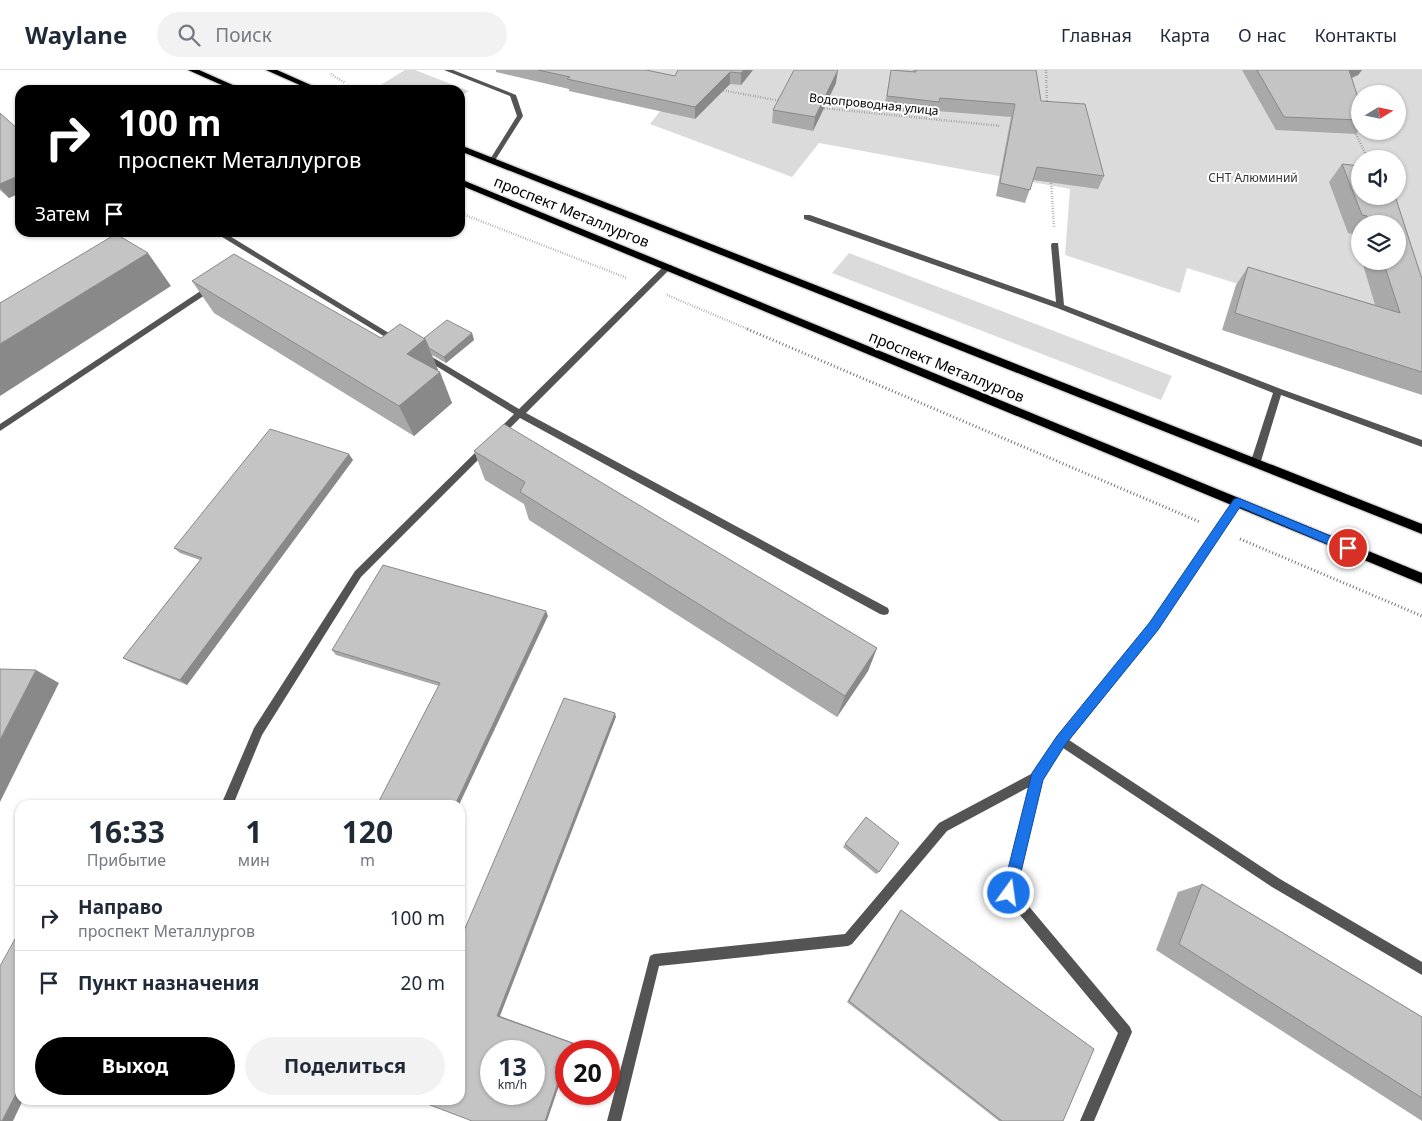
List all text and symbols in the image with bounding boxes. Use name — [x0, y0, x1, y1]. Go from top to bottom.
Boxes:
search box — [157, 12, 507, 57]
text: Waylane — [25, 18, 127, 51]
icon: search — [175, 21, 203, 49]
text: Поиск — [215, 22, 272, 48]
text: Главная — [1061, 23, 1132, 47]
text: Карта — [1160, 23, 1210, 47]
text: О нас — [1238, 23, 1286, 47]
text: Контакты — [1314, 23, 1397, 47]
north arrow — [1351, 85, 1406, 140]
map controls — [1351, 85, 1406, 270]
street label: Водопроводная улица — [808, 89, 940, 119]
text: 100 m — [118, 99, 221, 146]
icon: right — [35, 105, 100, 170]
text: проспект Металлургов — [118, 144, 361, 174]
button: sound — [1351, 150, 1406, 205]
park label: СНТ Алюминий — [1208, 169, 1298, 186]
street label: проспект Металлургов — [491, 171, 653, 251]
icon: arrive — [100, 200, 128, 228]
text: Затем — [35, 201, 90, 227]
button: layers — [1351, 215, 1406, 270]
street label: проспект Металлургов — [866, 326, 1028, 406]
pin — [1327, 527, 1369, 569]
icon: arrive — [1334, 534, 1362, 562]
text: 16:33 — [88, 811, 165, 852]
text: 1 — [245, 811, 262, 852]
text: 120 — [342, 811, 393, 852]
text: Прибытие — [87, 849, 166, 871]
text: мин — [238, 849, 270, 871]
text: m — [360, 849, 375, 871]
position arrow — [982, 866, 1034, 918]
text: Направо — [78, 894, 163, 920]
icon: right — [35, 904, 63, 932]
text: 100 m — [390, 905, 445, 931]
text: проспект Металлургов — [78, 920, 255, 942]
icon: arrive — [35, 969, 63, 997]
text: Пункт назначения — [78, 970, 259, 996]
text: 20 m — [401, 970, 445, 996]
button: Выход — [35, 1037, 235, 1095]
button: Поделиться — [245, 1037, 445, 1095]
speed limit sign: 20 — [555, 1040, 620, 1105]
text: 13 — [498, 1049, 527, 1083]
text: km/h — [498, 1076, 527, 1093]

